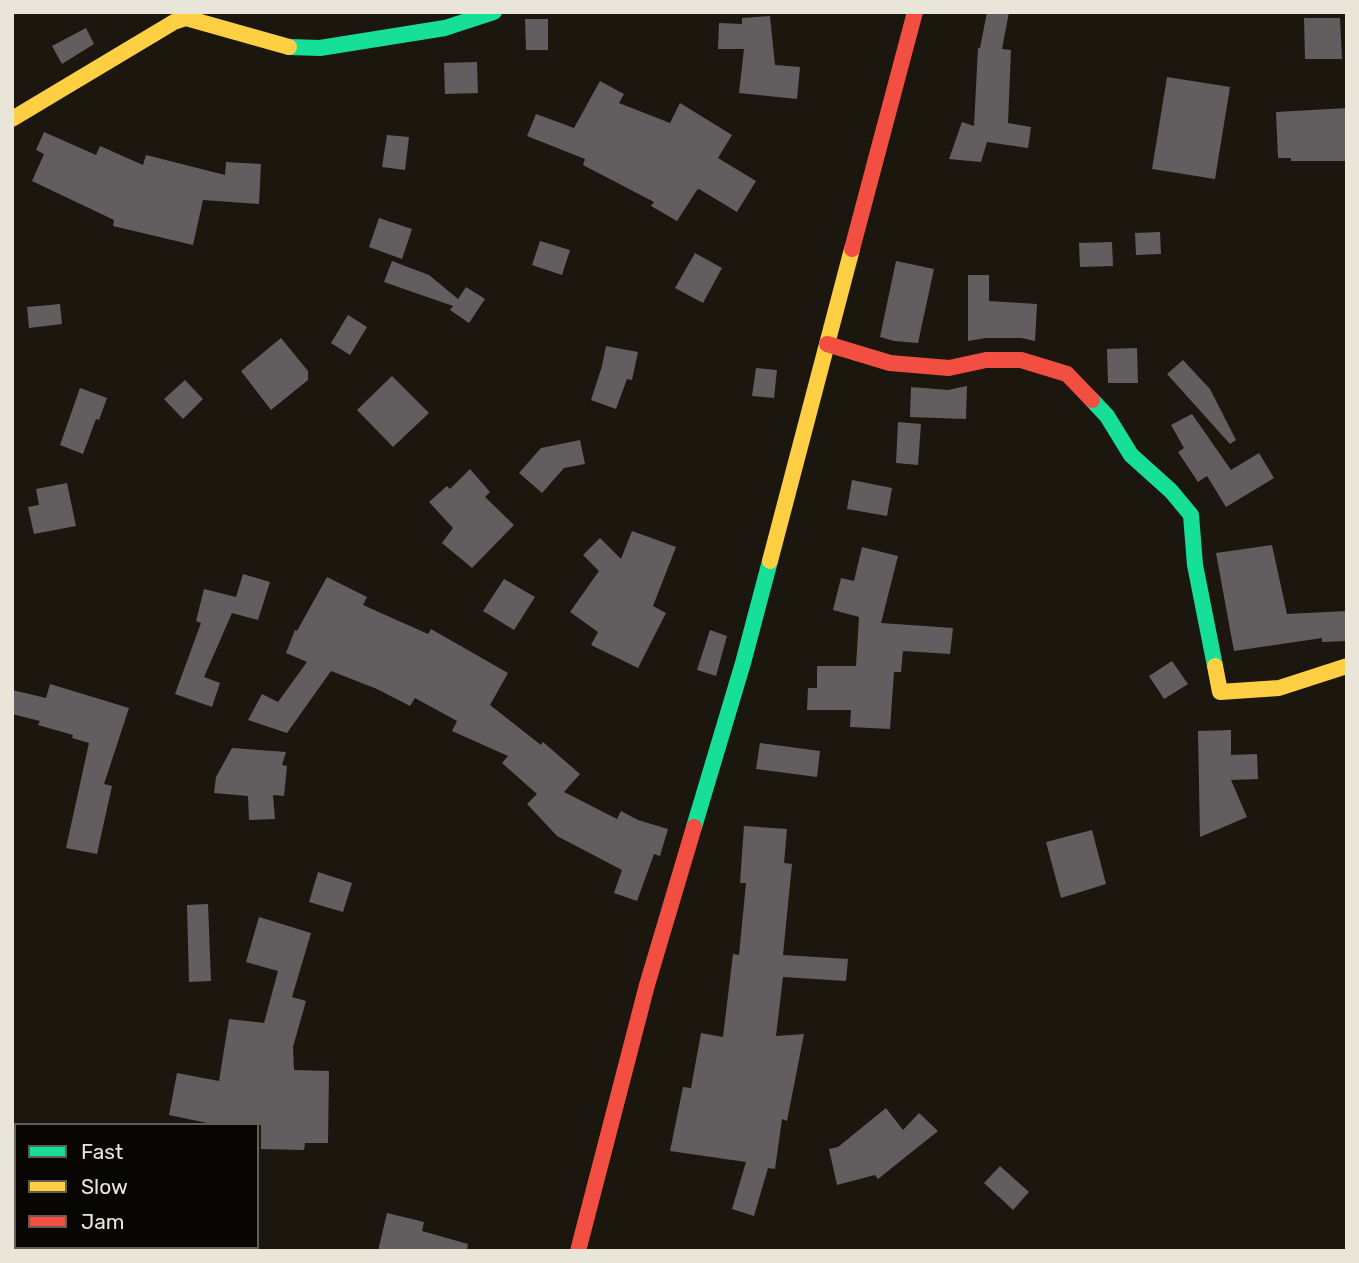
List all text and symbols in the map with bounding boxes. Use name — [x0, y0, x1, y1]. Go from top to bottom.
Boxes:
legend — [14, 1123, 259, 1249]
text: Fast — [81, 1139, 123, 1164]
text: Slow — [81, 1174, 128, 1199]
text: Jam — [81, 1209, 125, 1234]

